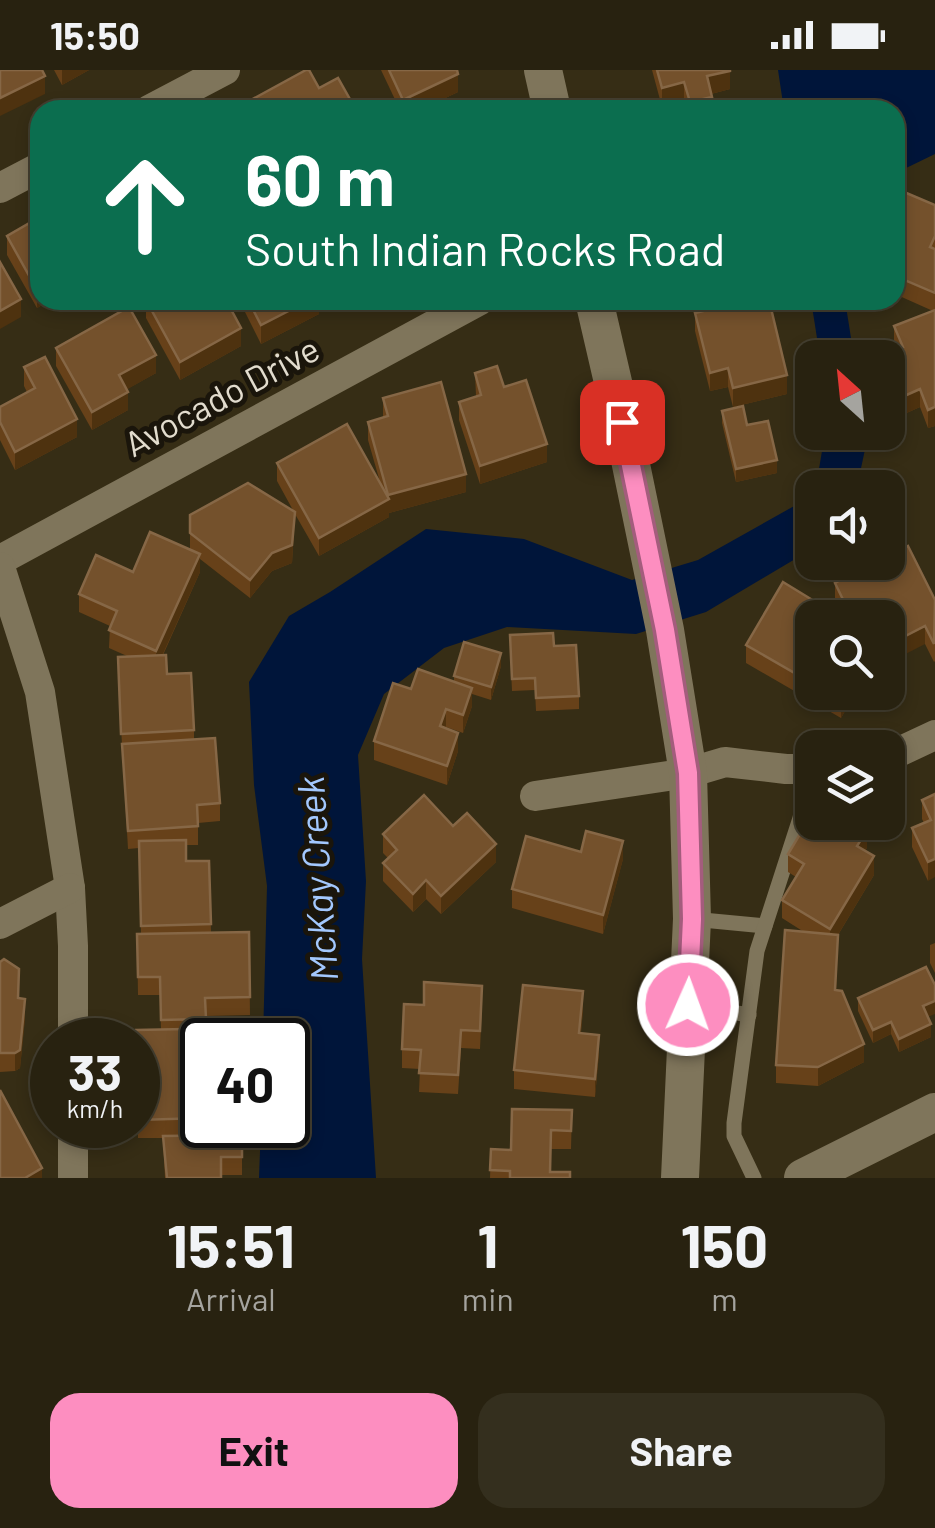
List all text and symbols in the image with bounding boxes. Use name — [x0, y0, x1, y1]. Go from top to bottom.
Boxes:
text: 15:50 — [50, 12, 140, 58]
text: 60 m — [245, 136, 395, 220]
icon: ahead — [80, 140, 210, 270]
text: South Indian Rocks Road — [245, 221, 725, 275]
street label: Avocado Drive — [116, 326, 326, 464]
north arrow — [795, 340, 905, 450]
map controls — [795, 340, 905, 840]
pin — [580, 380, 665, 465]
icon: arrive — [595, 395, 650, 450]
button: sound — [795, 470, 905, 580]
button: search — [795, 600, 905, 710]
button: layers — [795, 730, 905, 840]
water label: McKay Creek — [286, 775, 346, 983]
position arrow — [636, 953, 740, 1057]
speed limit sign: 40 — [180, 1018, 310, 1148]
text: 33 — [68, 1041, 122, 1101]
text: km/h — [67, 1093, 123, 1123]
text: 15:51 — [167, 1208, 295, 1280]
text: 1 — [477, 1208, 498, 1280]
text: 150 — [680, 1208, 768, 1280]
text: Arrival — [186, 1279, 276, 1317]
text: min — [462, 1279, 514, 1317]
text: m — [711, 1279, 738, 1317]
button: Exit — [50, 1393, 458, 1508]
button: Share — [478, 1393, 885, 1508]

